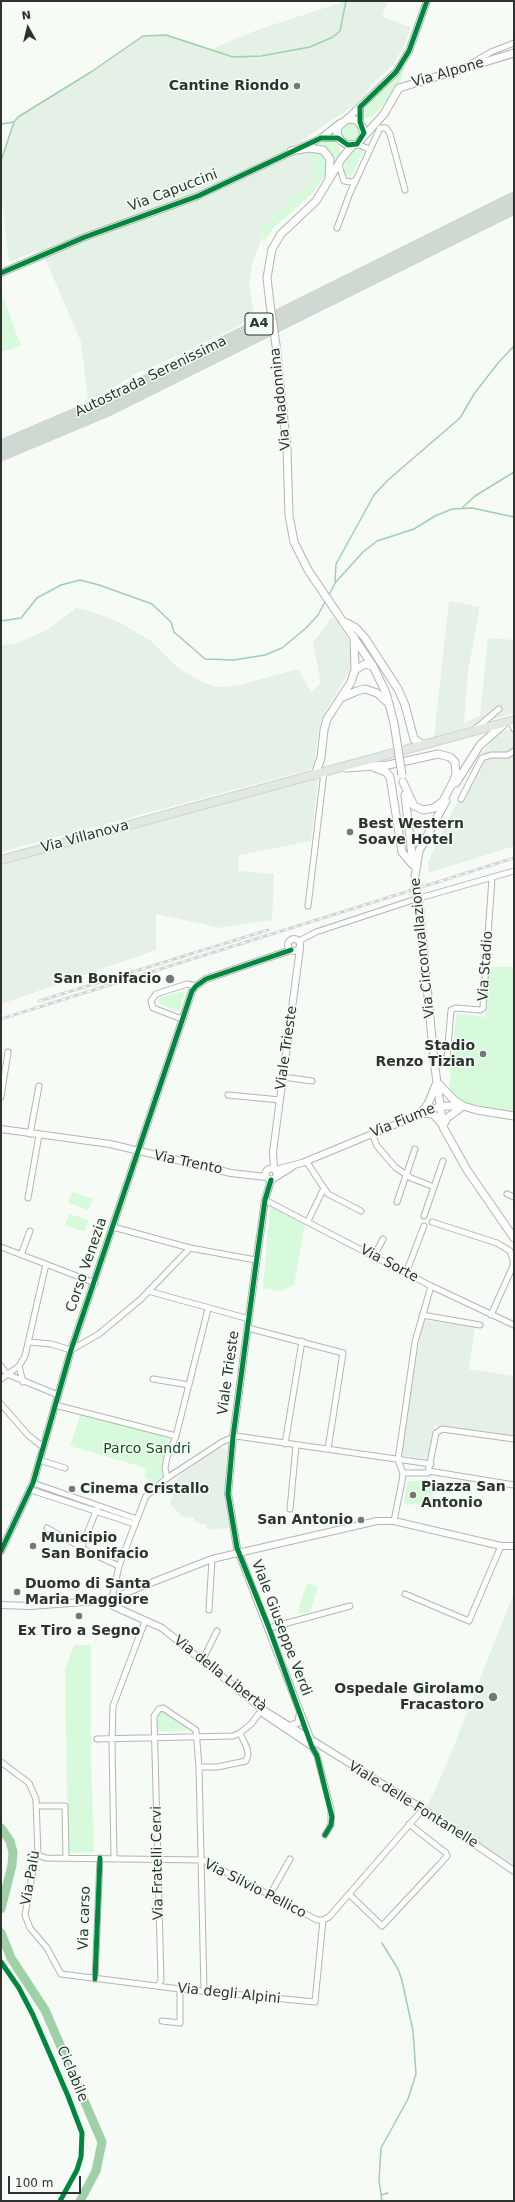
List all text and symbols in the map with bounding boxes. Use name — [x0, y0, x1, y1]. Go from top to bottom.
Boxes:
north arrow — [8, 8, 48, 48]
text: N — [21, 9, 32, 23]
street label: Via Alpone — [410, 55, 486, 91]
place label: Cantine Riondo — [169, 78, 289, 94]
marker: Cantine Riondo — [292, 81, 302, 91]
street label: Via Capuccini — [126, 166, 220, 216]
road number: A4 — [245, 313, 273, 335]
street label: Autostrada Serenissima — [72, 333, 230, 421]
street label: Via Madonnina — [267, 347, 295, 451]
place label: Best Western Soave Hotel — [358, 816, 464, 848]
street label: Via Villanova — [39, 817, 131, 857]
marker: Best Western Soave Hotel — [345, 827, 355, 837]
street label: Via Circonvallazione — [407, 877, 439, 1019]
street label: Via Stadio — [475, 930, 497, 1002]
place label: San Bonifacio — [53, 971, 161, 987]
marker: San Bonifacio — [164, 973, 176, 985]
street label: Viale Trieste — [273, 1005, 301, 1091]
place label: Stadio Renzo Tizian — [375, 1038, 475, 1070]
marker: Stadio Renzo Tizian — [478, 1049, 488, 1059]
street label: Via Fiume — [368, 1100, 438, 1142]
street label: Via Trento — [152, 1148, 224, 1178]
street label: Corso Venezia — [63, 1216, 111, 1314]
street label: Via Sorte — [357, 1242, 421, 1286]
street label: Viale Trieste — [215, 1330, 243, 1416]
park label: Parco Sandri — [103, 1441, 191, 1457]
place label: Piazza San Antonio — [421, 1479, 506, 1512]
place label: Cinema Cristallo — [80, 1481, 209, 1497]
marker: Cinema Cristallo — [67, 1484, 77, 1494]
marker: Piazza San Antonio — [408, 1490, 418, 1500]
place label: San Antonio — [257, 1512, 353, 1528]
marker: San Antonio — [356, 1515, 366, 1525]
place label: Municipio San Bonifacio — [41, 1530, 149, 1562]
marker: Municipio San Bonifacio — [28, 1541, 38, 1551]
street label: Viale Giuseppe Verdi — [247, 1558, 315, 1698]
place label: Duomo di Santa Maria Maggiore — [25, 1576, 151, 1608]
marker: Duomo di Santa Maria Maggiore — [12, 1587, 22, 1597]
marker: Ex Tiro a Segno — [74, 1611, 84, 1621]
place label: Ex Tiro a Segno — [18, 1623, 140, 1639]
street label: Via della Libertà — [170, 1632, 270, 1716]
place label: Ospedale Girolamo Fracastoro — [334, 1681, 484, 1714]
marker: Ospedale Girolamo Fracastoro — [487, 1691, 499, 1703]
street label: Viale delle Fontanelle — [345, 1758, 481, 1852]
street label: Via Fratelli Cervi — [149, 1806, 167, 1920]
street label: Via Palù — [18, 1849, 44, 1907]
street label: Via Silvio Pellico — [201, 1856, 309, 1922]
street label: Via carso — [75, 1886, 95, 1950]
street label: Via degli Alpini — [177, 1980, 281, 2008]
street label: Ciclabile — [53, 2044, 91, 2104]
scale bar — [10, 2168, 83, 2194]
text: 100 m — [15, 2176, 53, 2190]

